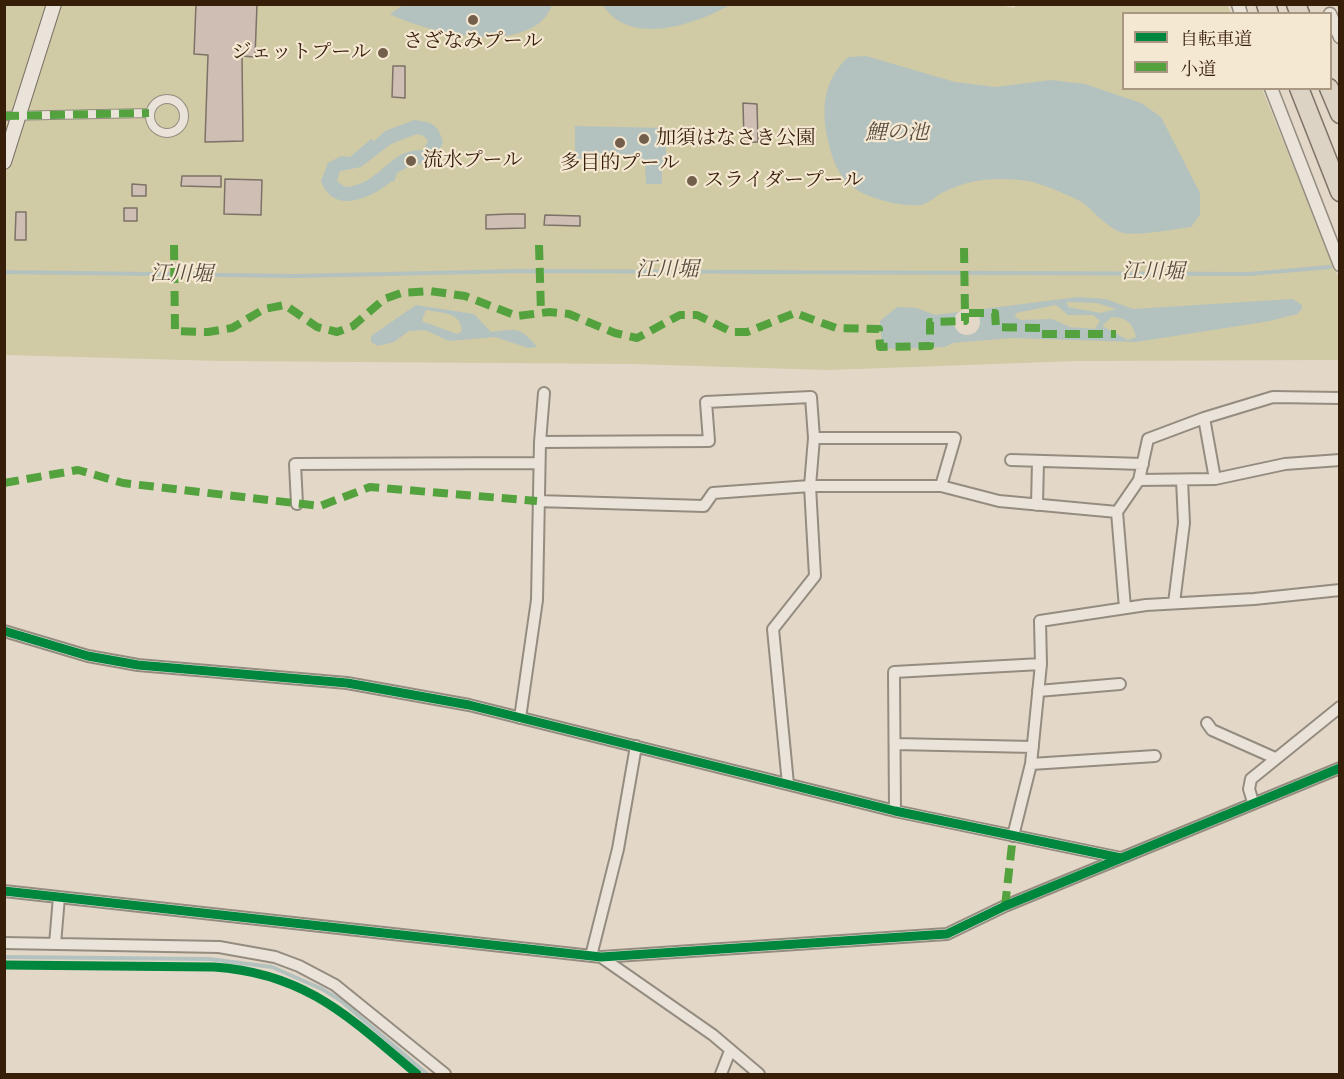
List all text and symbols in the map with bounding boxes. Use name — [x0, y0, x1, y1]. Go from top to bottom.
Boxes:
legend — [1122, 12, 1332, 90]
marker: さざなみプール — [466, 13, 480, 27]
text: 自転車道 — [1180, 29, 1252, 50]
place label: さざなみプール — [403, 30, 543, 54]
place label: ジェットプール — [232, 41, 371, 65]
marker: ジェットプール — [376, 46, 390, 60]
text: 小道 — [1180, 59, 1216, 80]
water label: 鯉の池 — [866, 121, 928, 147]
place label: 加須はなさき公園 — [656, 127, 816, 151]
marker: 加須はなさき公園 — [637, 132, 651, 146]
marker: 多目的プール — [613, 136, 627, 150]
place label: 流水プール — [423, 149, 522, 173]
place label: 多目的プール — [560, 152, 680, 176]
marker: 流水プール — [404, 154, 418, 168]
place label: スライダープール — [704, 169, 863, 193]
marker: スライダープール — [685, 174, 699, 188]
water label: 江川堀 — [636, 258, 698, 284]
water label: 江川堀 — [1122, 260, 1184, 286]
water label: 江川堀 — [149, 262, 213, 288]

